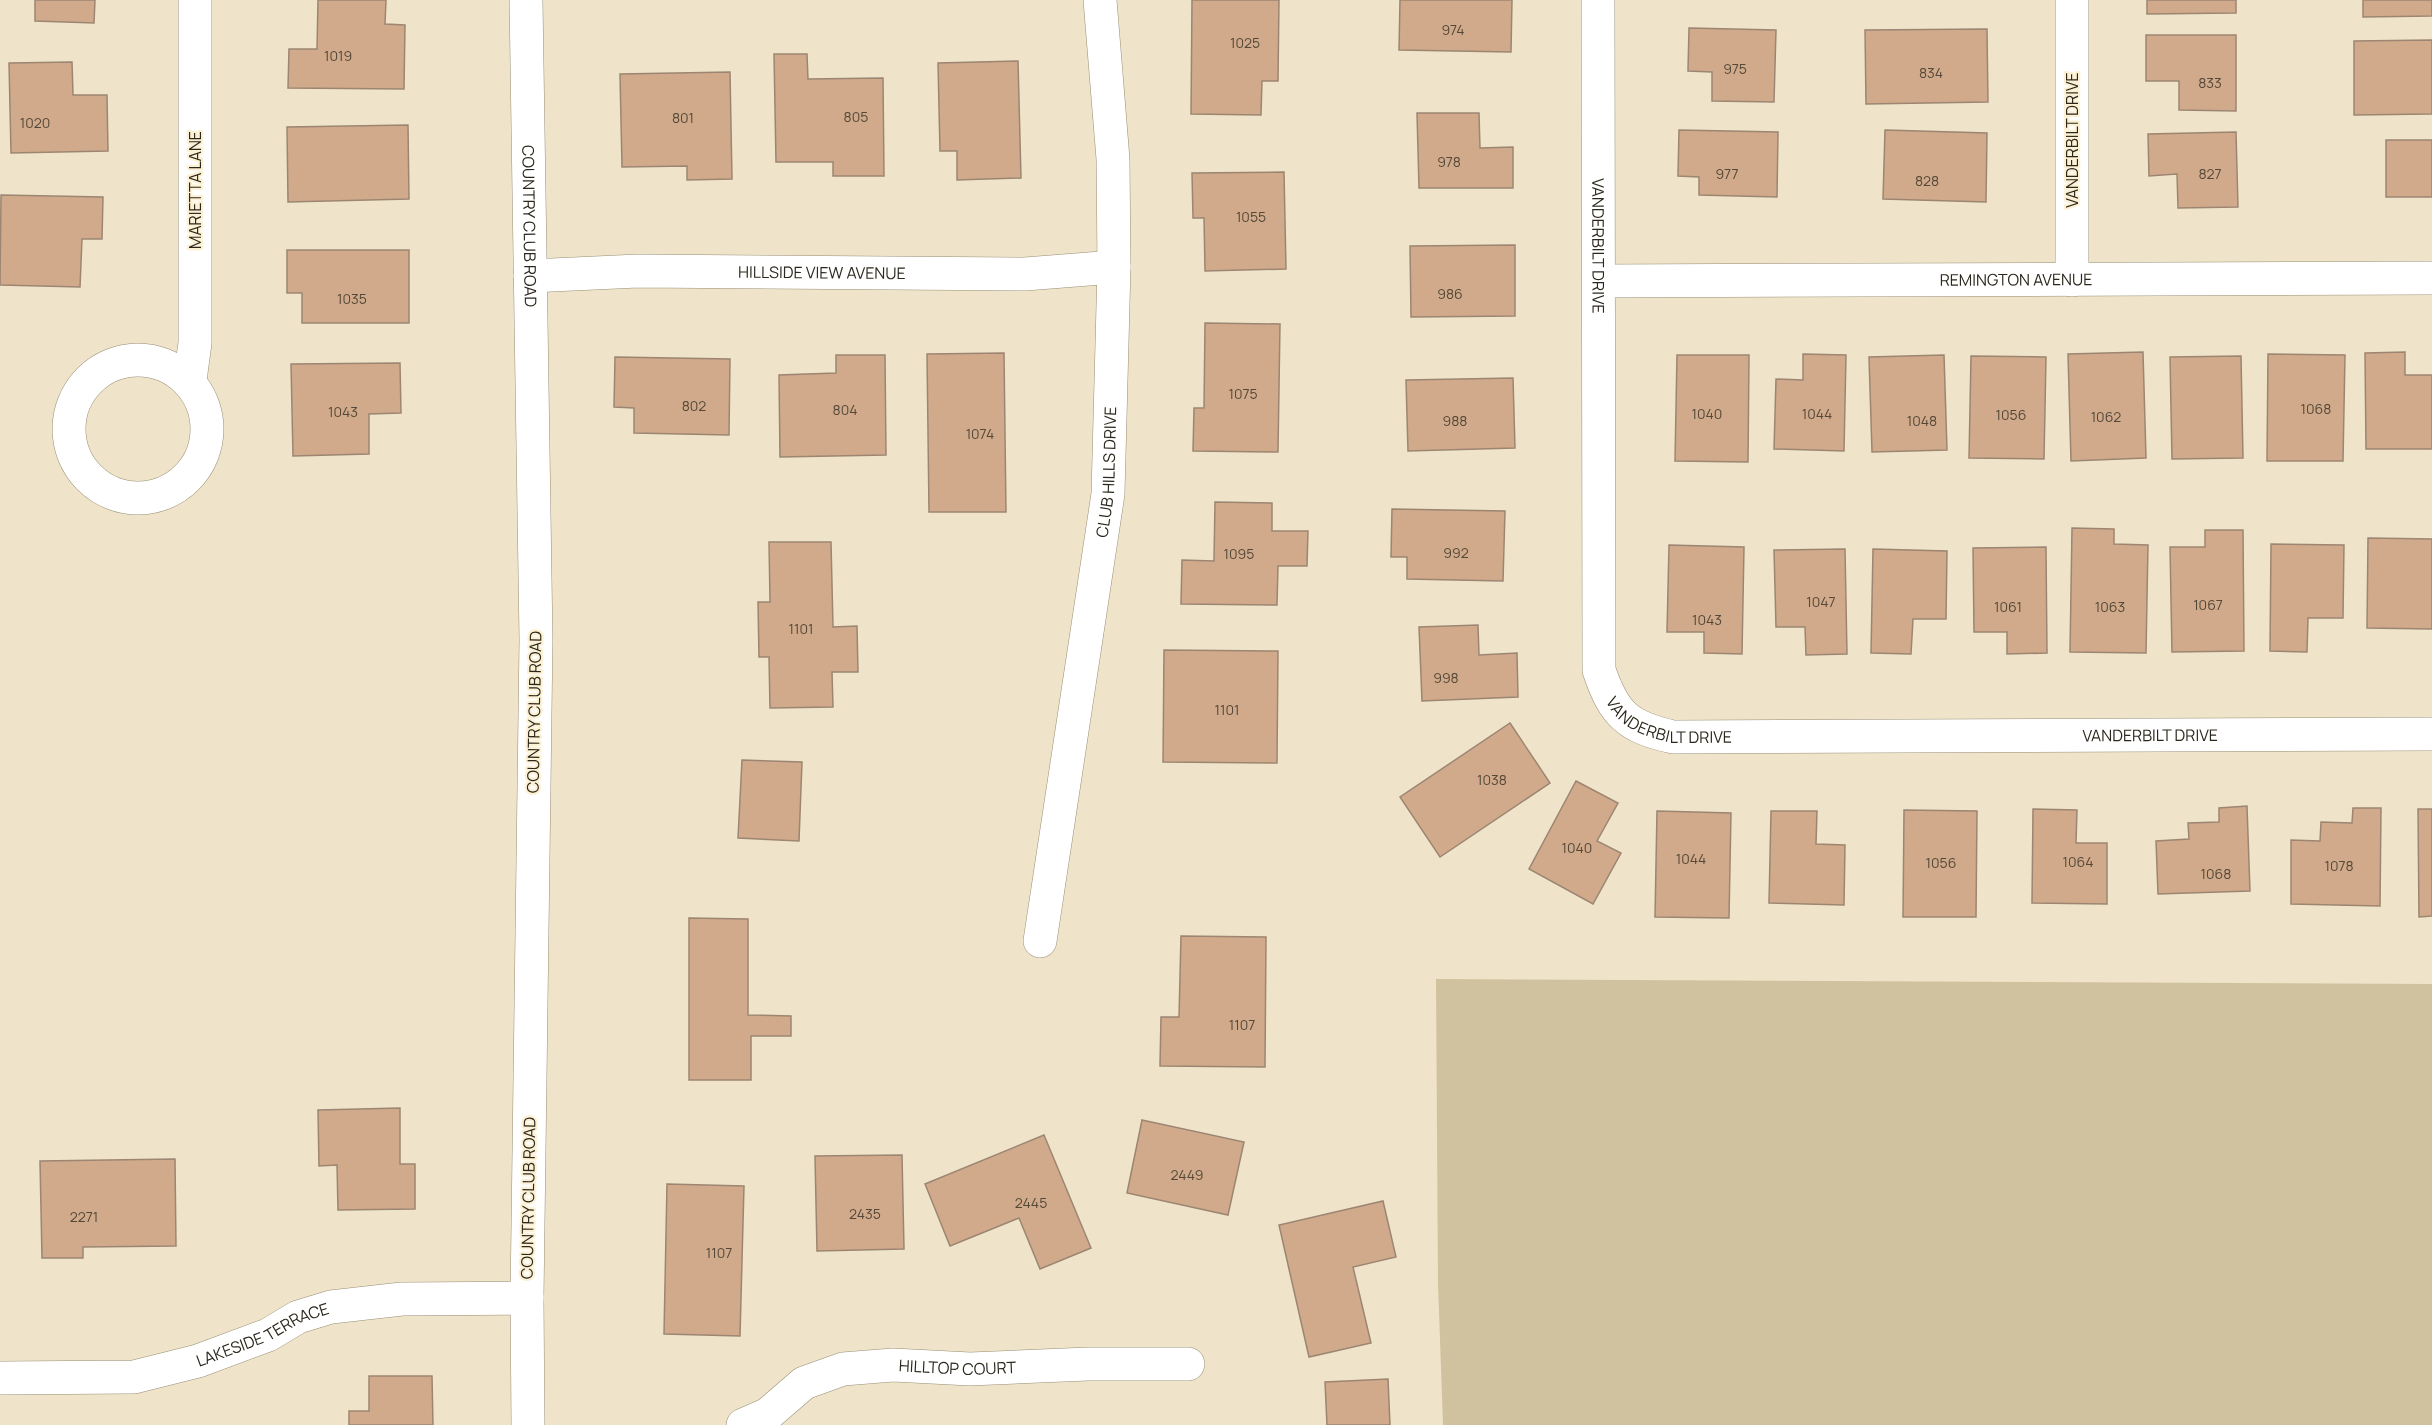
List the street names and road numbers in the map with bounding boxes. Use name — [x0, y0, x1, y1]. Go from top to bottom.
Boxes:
street label: VANDERBILT DRIVE — [2061, 72, 2083, 208]
street label: MARIETTA LANE — [184, 131, 206, 249]
street label: COUNTRY CLUB ROAD — [517, 145, 542, 308]
street label: VANDERBILT DRIVE — [1587, 178, 1609, 314]
street label: HILLSIDE VIEW AVENUE — [738, 261, 906, 284]
street label: REMINGTON AVENUE — [1940, 268, 2092, 291]
street label: CLUB HILLS DRIVE — [1091, 406, 1121, 539]
street label: COUNTRY CLUB ROAD — [522, 630, 546, 793]
street label: VANDERBILT DRIVE — [1601, 692, 1732, 748]
street label: VANDERBILT DRIVE — [2082, 724, 2218, 746]
street label: COUNTRY CLUB ROAD — [516, 1116, 540, 1279]
street label: LAKESIDE TERRACE — [193, 1297, 331, 1372]
street label: HILLTOP COURT — [898, 1354, 1017, 1380]

